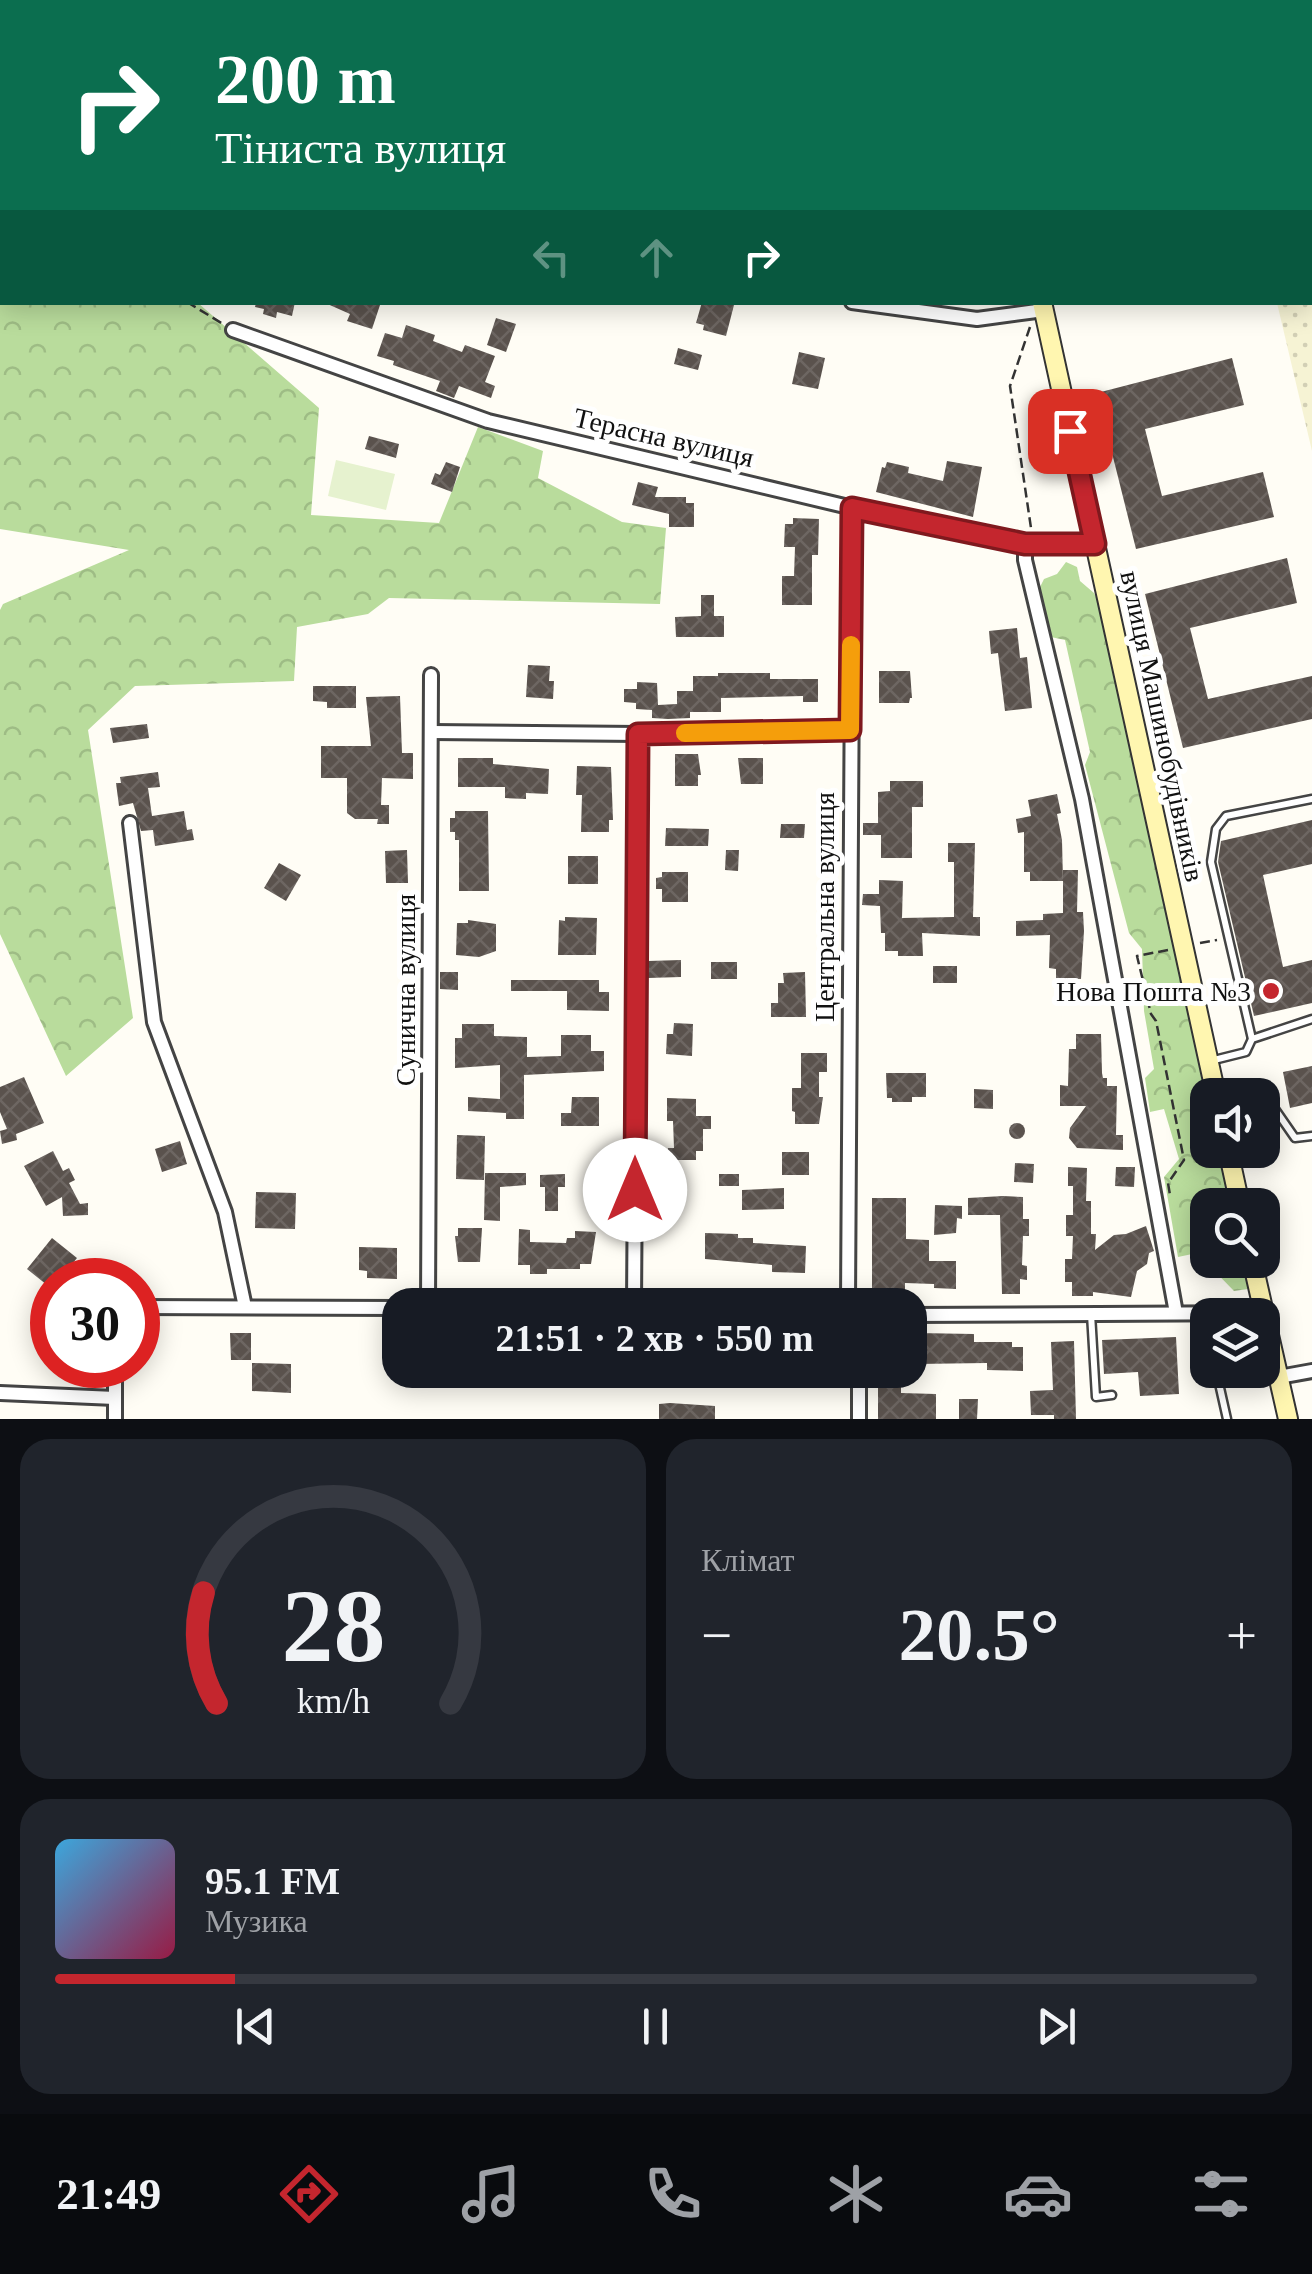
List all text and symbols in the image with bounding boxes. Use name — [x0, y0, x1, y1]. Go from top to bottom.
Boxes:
icon: right — [50, 40, 180, 170]
text: 200 m — [215, 41, 396, 118]
text: Тіниста вулиця — [215, 123, 506, 173]
icon: left — [524, 230, 579, 285]
icon: ahead — [629, 230, 684, 285]
icon: right — [734, 230, 789, 285]
pin — [1028, 389, 1113, 474]
street label: Терасна вулиця — [571, 402, 757, 473]
icon: arrive — [1043, 404, 1098, 459]
street label: вулиця Машинобудівників — [1114, 568, 1211, 884]
street label: Центральна вулиця — [809, 792, 840, 1022]
street label: Сунична вулиця — [390, 894, 421, 1086]
place label: Нова Пошта №3 — [1056, 976, 1251, 1007]
marker: Нова Пошта №3 — [1260, 980, 1282, 1002]
map controls — [1190, 1078, 1280, 1388]
button: sound — [1190, 1078, 1280, 1168]
position arrow — [583, 1138, 687, 1242]
button: search — [1190, 1188, 1280, 1278]
speed limit sign: 30 — [30, 1258, 160, 1388]
button: layers — [1190, 1298, 1280, 1388]
text: 21:51 · 2 хв · 550 m — [495, 1317, 814, 1359]
text: Клімат — [701, 1542, 795, 1578]
text: 28 — [281, 1568, 385, 1683]
text: 20.5° — [898, 1593, 1060, 1676]
text: − — [701, 1605, 732, 1666]
text: + — [1226, 1605, 1257, 1666]
text: km/h — [296, 1681, 370, 1721]
text: 95.1 FM — [205, 1860, 340, 1902]
text: Музика — [205, 1903, 308, 1939]
icon: previous — [228, 1999, 283, 2054]
icon: pause — [628, 1999, 683, 2054]
icon: next — [1029, 1999, 1084, 2054]
icon: directions — [274, 2159, 344, 2229]
icon: music — [456, 2159, 526, 2229]
icon: phone — [638, 2159, 708, 2229]
icon: climate — [821, 2159, 891, 2229]
icon: car — [1003, 2159, 1073, 2229]
icon: filters — [1186, 2159, 1256, 2229]
text: 21:49 — [56, 2169, 161, 2219]

